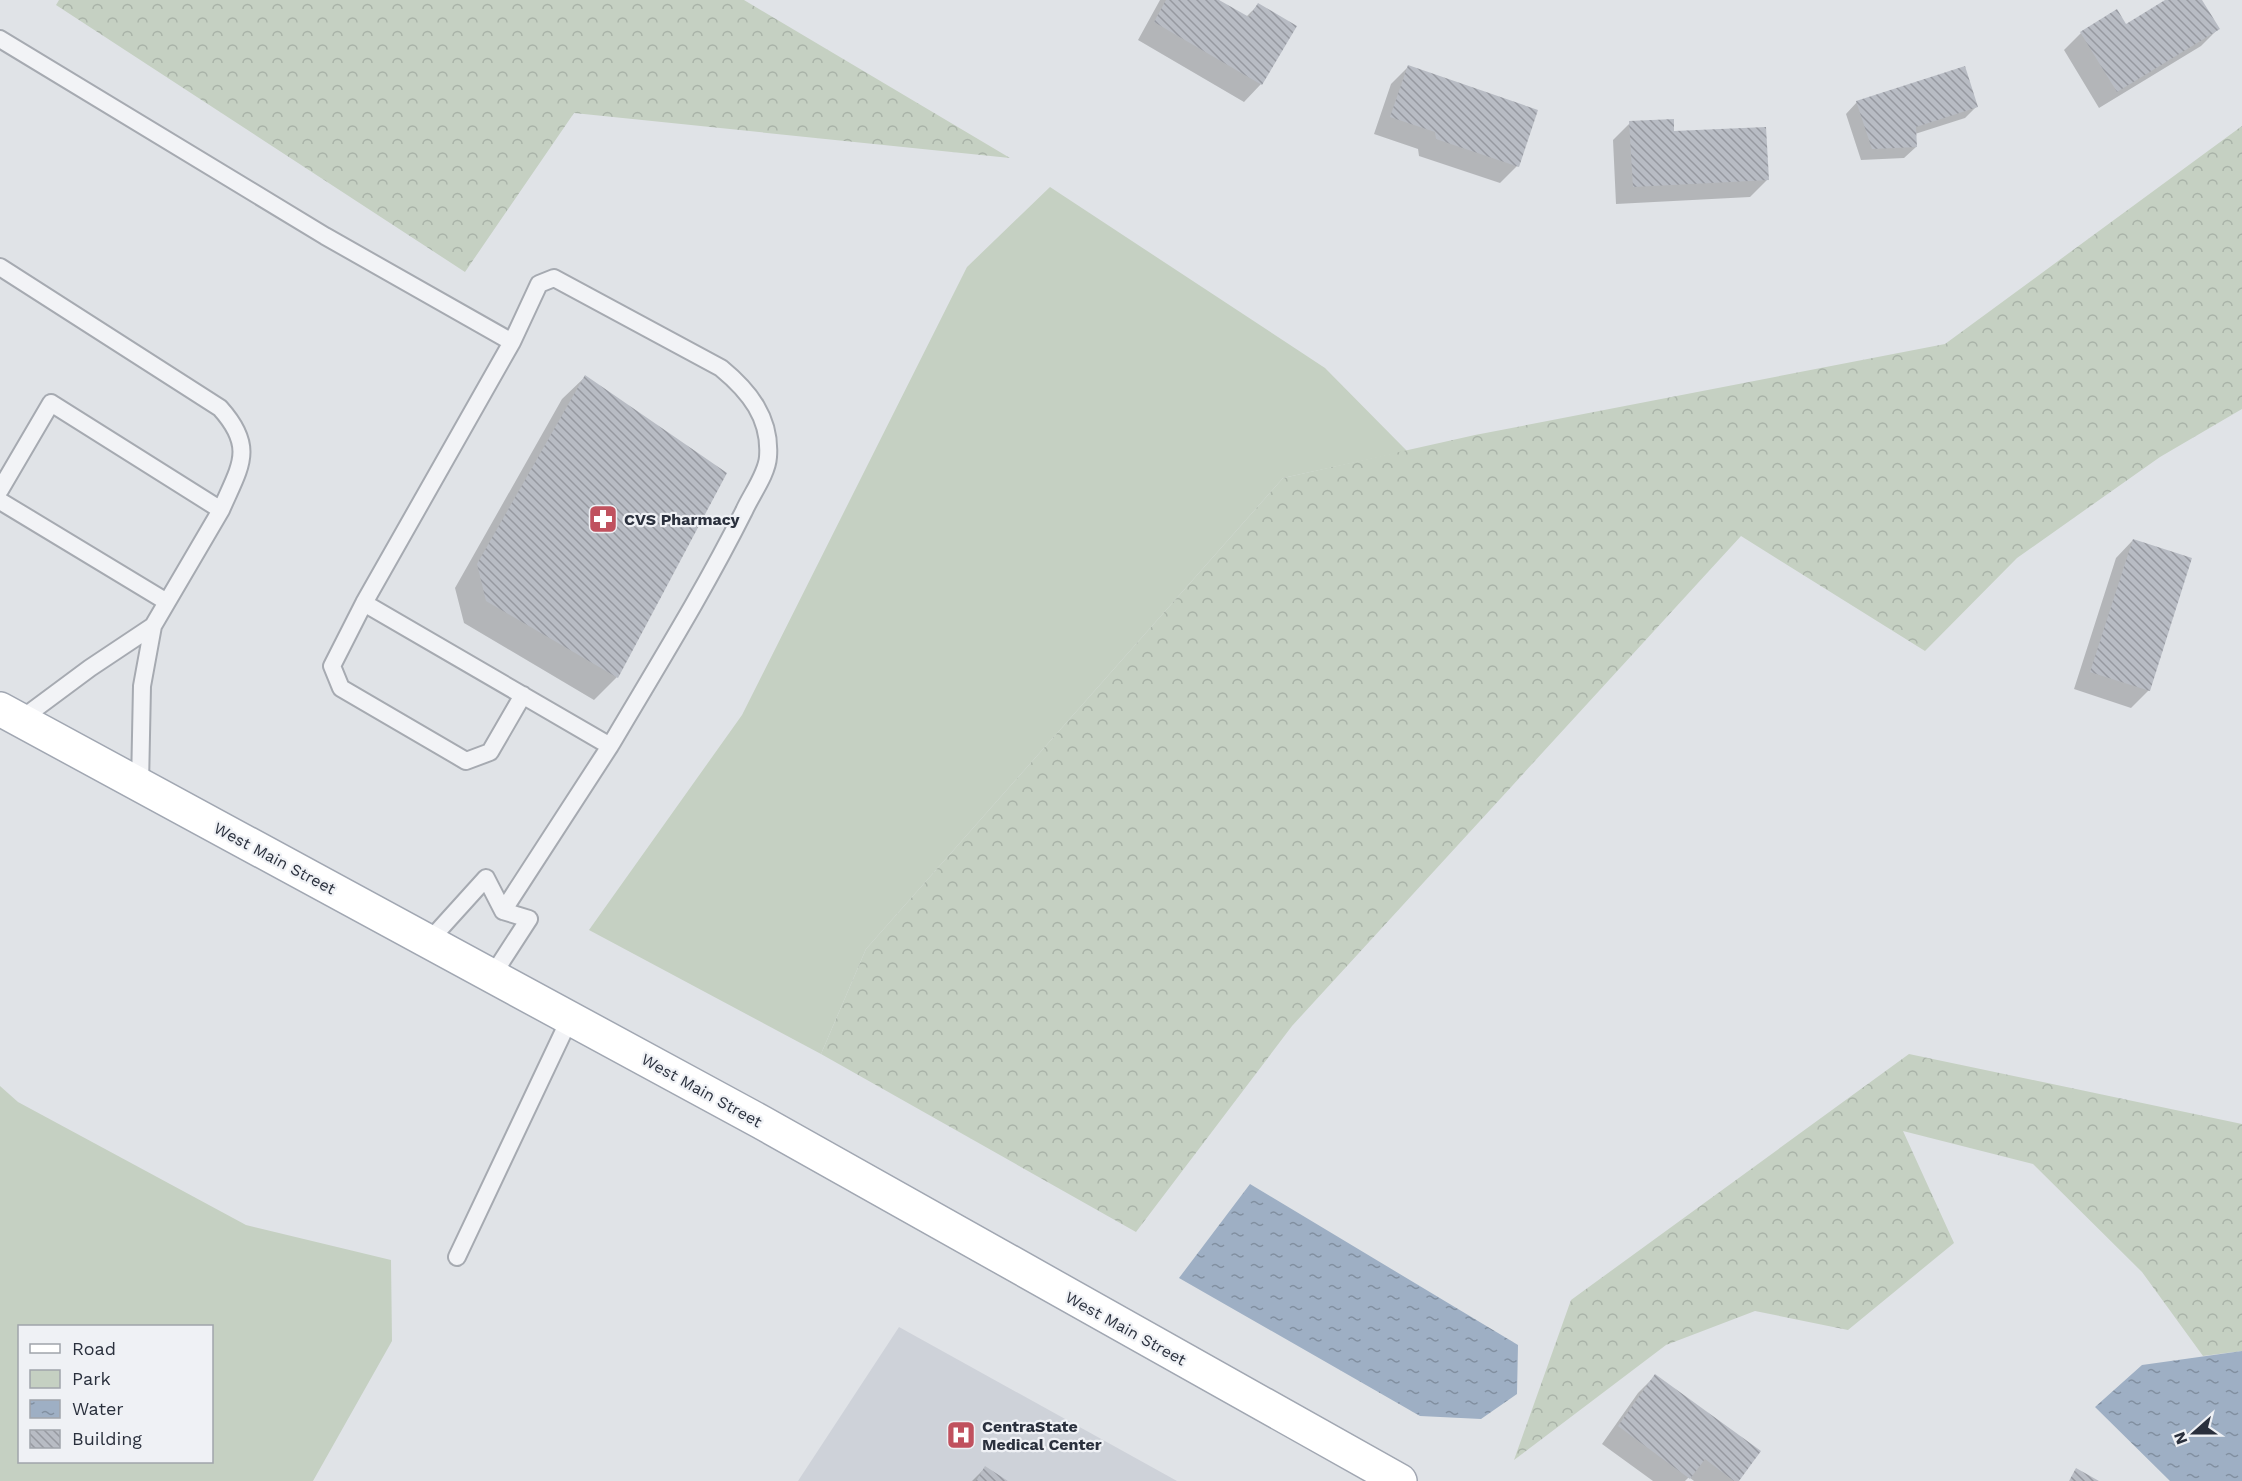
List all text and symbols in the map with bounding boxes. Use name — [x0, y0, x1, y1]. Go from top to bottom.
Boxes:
pharmacy icon: CVS Pharmacy — [587, 503, 619, 535]
place label: CVS Pharmacy — [624, 510, 741, 529]
street label: West Main Street — [211, 818, 339, 899]
street label: West Main Street — [638, 1049, 766, 1132]
street label: West Main Street — [1062, 1287, 1190, 1370]
legend — [18, 1325, 213, 1463]
text: Road — [72, 1338, 116, 1359]
text: Park — [72, 1368, 111, 1389]
text: Water — [72, 1398, 124, 1419]
north arrow — [2164, 1403, 2224, 1463]
place label: CentraState Medical Center — [982, 1417, 1102, 1454]
hospital icon: CentraState Medical Center — [945, 1419, 977, 1451]
text: Building — [72, 1428, 142, 1449]
text: N — [2169, 1429, 2191, 1447]

